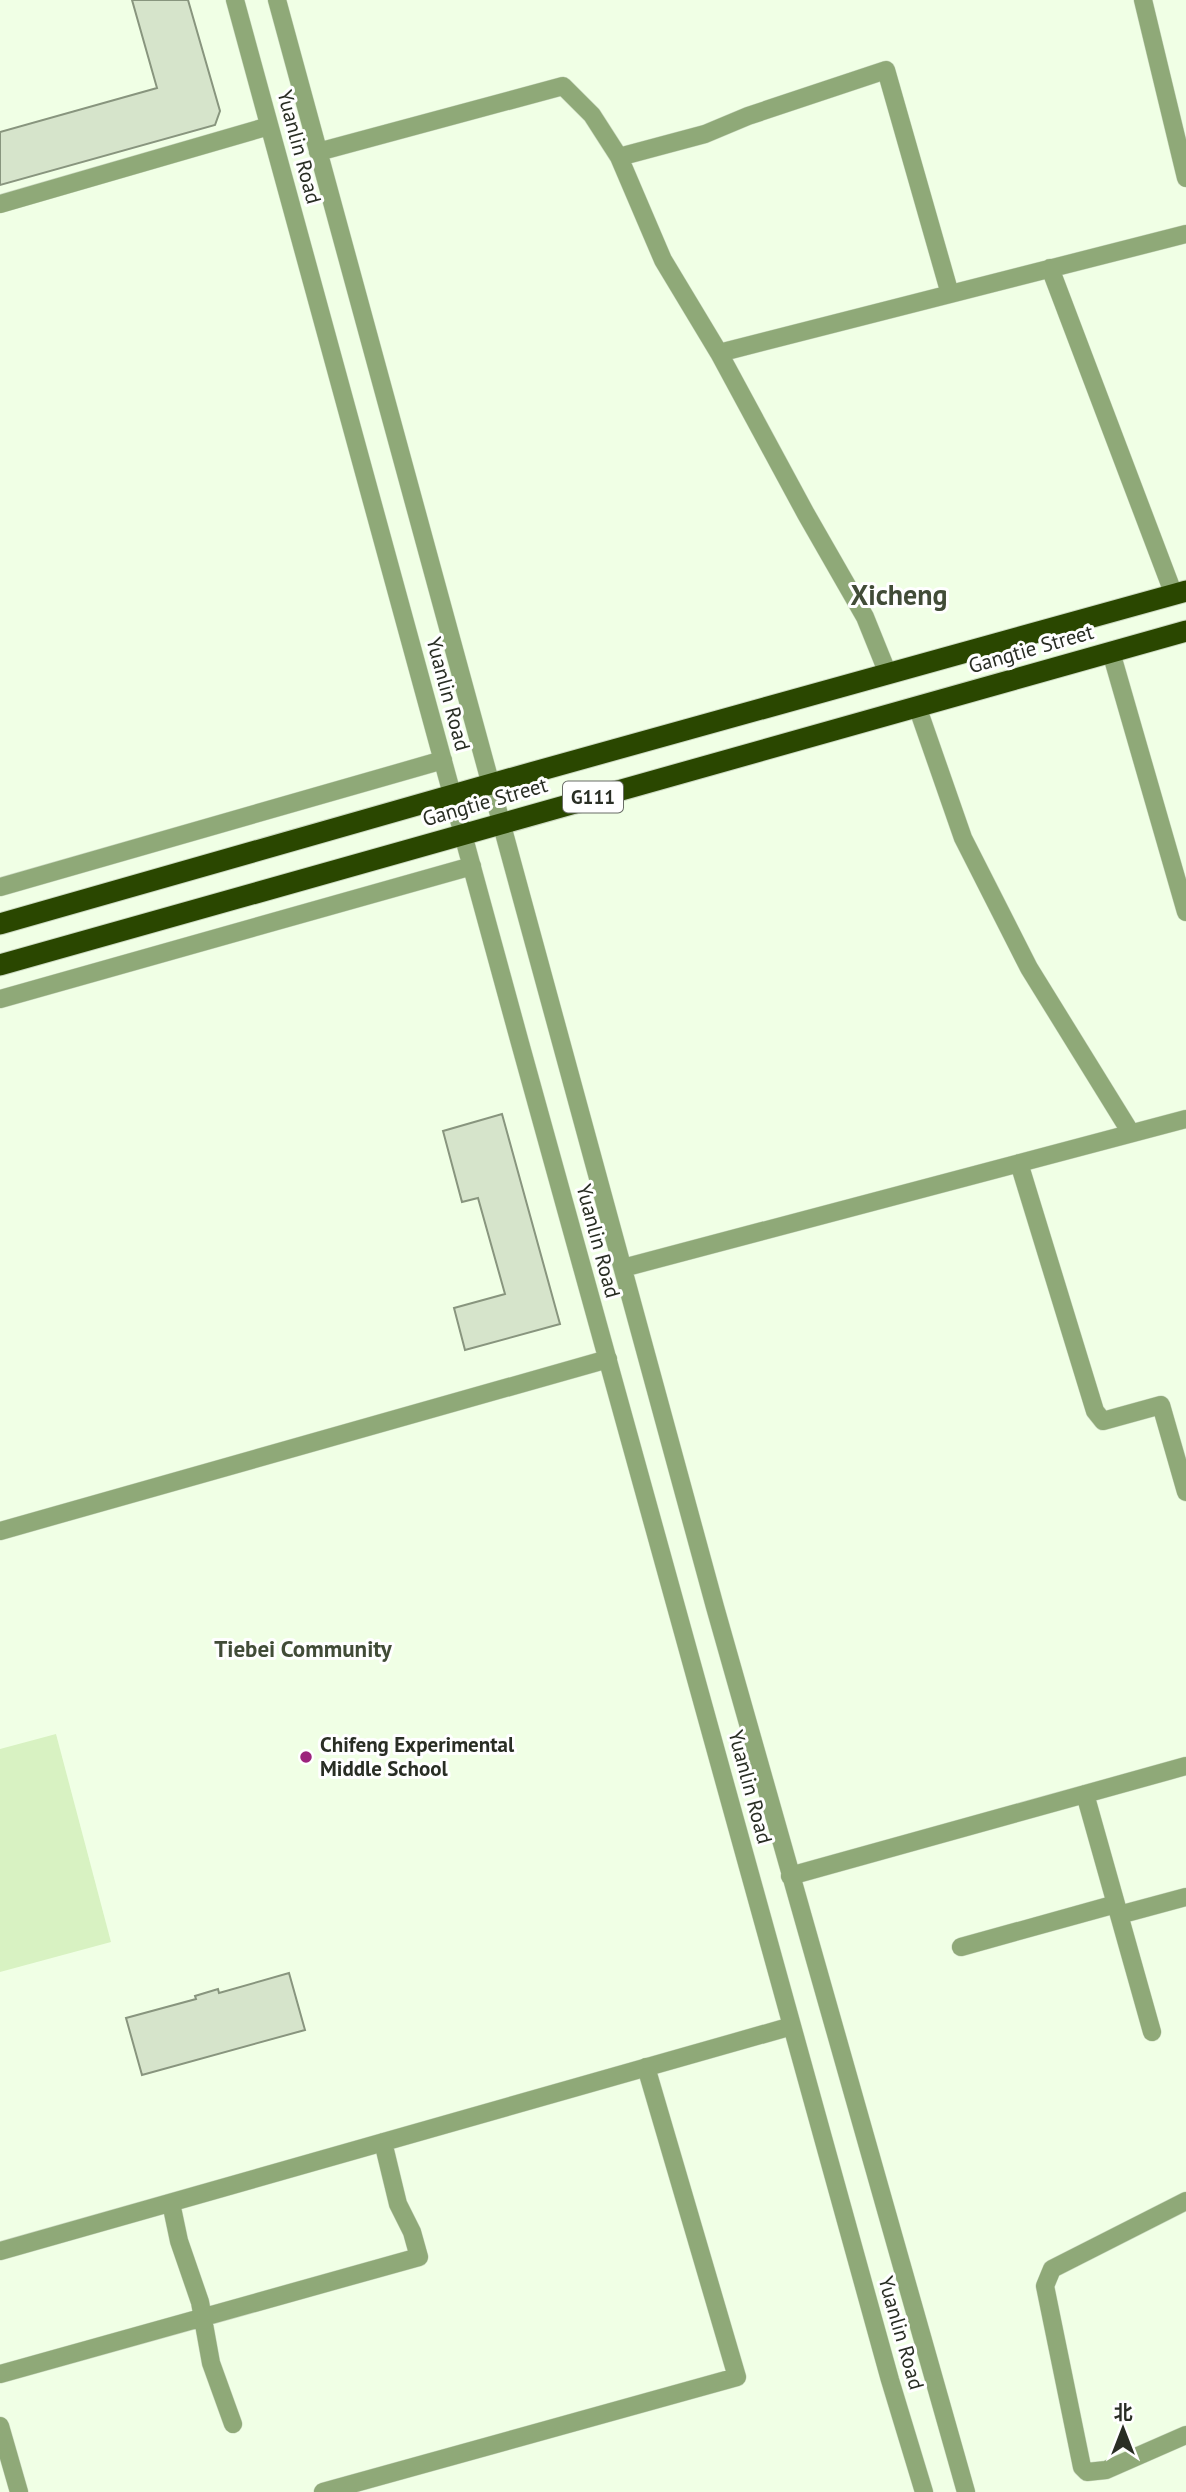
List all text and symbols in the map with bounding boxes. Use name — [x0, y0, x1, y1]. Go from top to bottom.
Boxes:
street label: Yuanlin Road — [271, 87, 328, 207]
district label: Xicheng — [850, 576, 948, 613]
street label: Gangtie Street — [965, 618, 1096, 679]
street label: Yuanlin Road — [420, 634, 477, 754]
street label: Gangtie Street — [419, 771, 550, 832]
road number: G111 — [563, 782, 623, 812]
street label: Yuanlin Road — [570, 1181, 627, 1301]
district label: Tiebei Community — [214, 1634, 393, 1663]
street label: Yuanlin Road — [722, 1727, 779, 1847]
place label: Chifeng Experimental Middle School — [320, 1731, 515, 1782]
marker: Chifeng Experimental Middle School — [298, 1749, 314, 1765]
street label: Yuanlin Road — [872, 2273, 931, 2393]
north arrow — [1088, 2394, 1158, 2464]
text: 北 — [1113, 2400, 1133, 2424]

